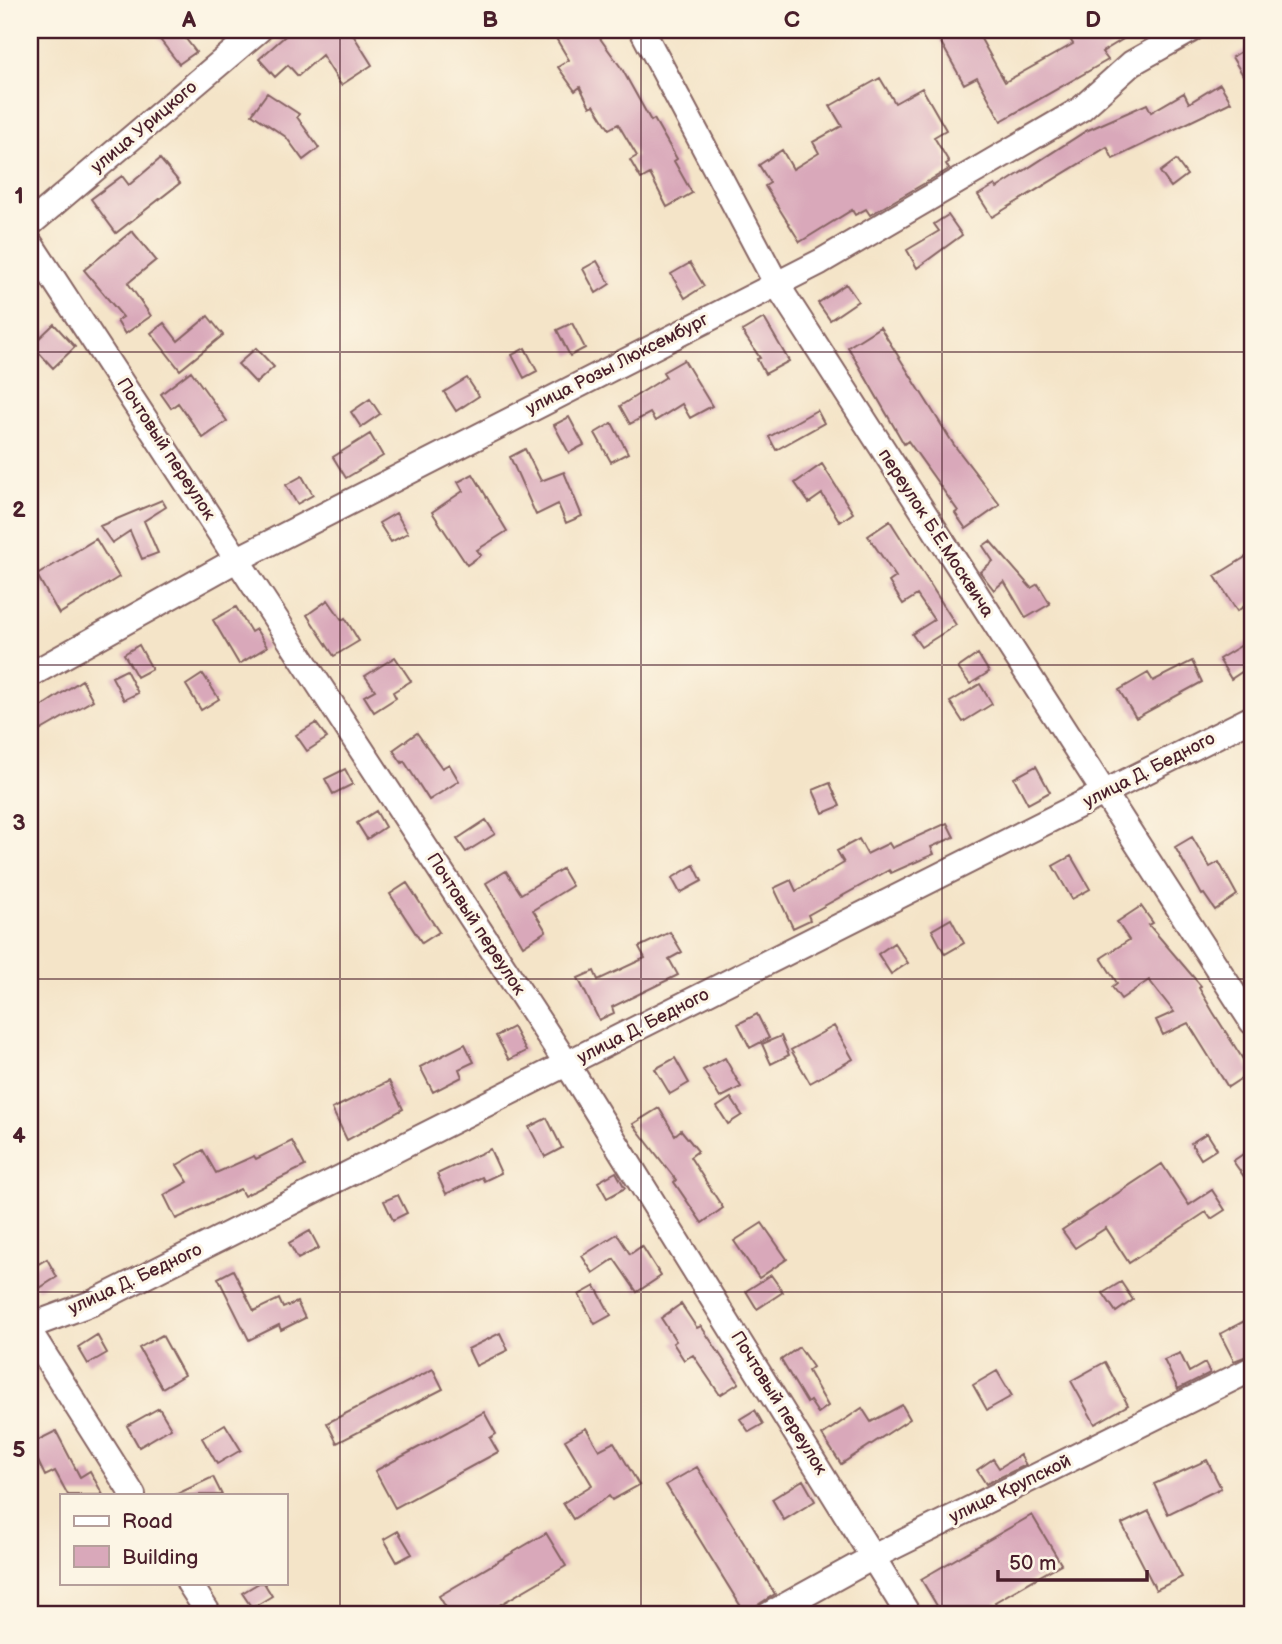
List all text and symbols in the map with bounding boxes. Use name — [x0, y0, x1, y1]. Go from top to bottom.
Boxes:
text: A — [181, 6, 197, 34]
text: B — [482, 6, 498, 34]
text: C — [784, 6, 800, 34]
text: D — [1085, 6, 1101, 34]
street label: улица Урицкого — [87, 77, 201, 177]
text: 1 — [14, 182, 24, 210]
street label: улица Розы Люксембург — [522, 309, 712, 419]
street label: Почтовый переулок — [112, 374, 220, 524]
street label: переулок Б.Е.Москвича — [874, 445, 998, 621]
text: 2 — [12, 496, 26, 524]
street label: улица Д. Бедного — [1080, 728, 1218, 812]
text: 3 — [12, 809, 26, 837]
street label: Почтовый переулок — [422, 849, 530, 999]
street label: улица Д. Бедного — [574, 984, 712, 1068]
text: 4 — [12, 1122, 26, 1150]
street label: улица Д. Бедного — [65, 1239, 205, 1319]
street label: Почтовый переулок — [726, 1327, 832, 1479]
text: 5 — [12, 1436, 26, 1464]
street label: улица Крупской — [946, 1450, 1074, 1528]
legend — [60, 1494, 287, 1584]
text: Road — [122, 1509, 173, 1534]
scale bar — [998, 1539, 1147, 1583]
text: Building — [122, 1545, 198, 1570]
text: 50 m — [1009, 1551, 1056, 1576]

